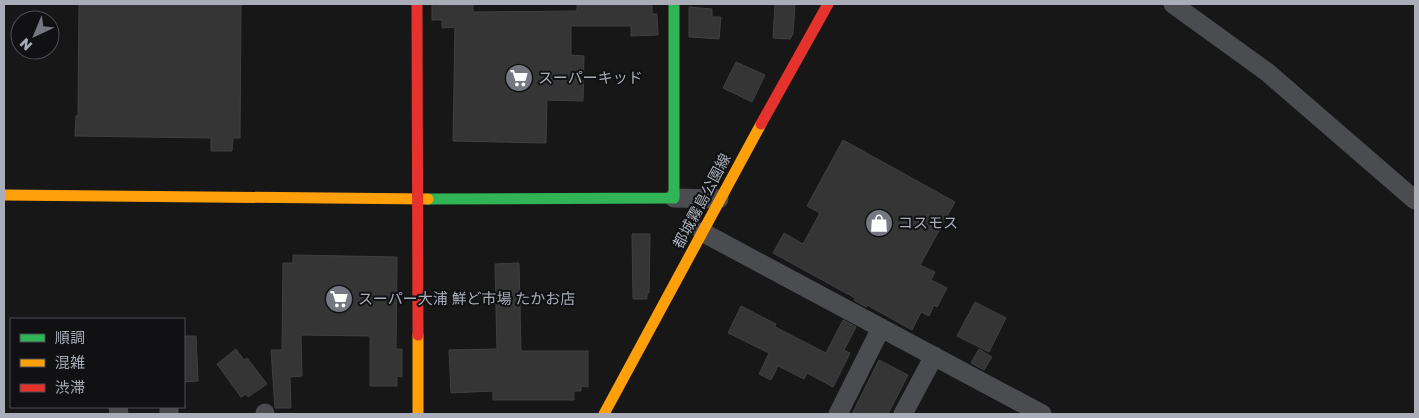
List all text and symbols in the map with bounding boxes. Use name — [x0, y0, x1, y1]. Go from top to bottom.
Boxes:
north arrow — [10, 10, 60, 60]
text: N — [16, 35, 35, 55]
supermarket icon: スーパーキッド — [504, 63, 534, 93]
place label: スーパーキッド — [538, 68, 643, 86]
street label: 都城霧島公園線 — [669, 150, 734, 251]
shop icon: コスモス — [864, 208, 894, 238]
place label: コスモス — [898, 213, 958, 231]
supermarket icon: スーパー大浦 鮮ど市場 たかお店 — [324, 284, 354, 314]
place label: スーパー大浦 鮮ど市場 たかお店 — [358, 289, 575, 307]
legend — [10, 318, 185, 408]
text: 順調 — [55, 328, 85, 346]
text: 混雑 — [55, 353, 85, 371]
text: 渋滞 — [55, 378, 85, 396]

